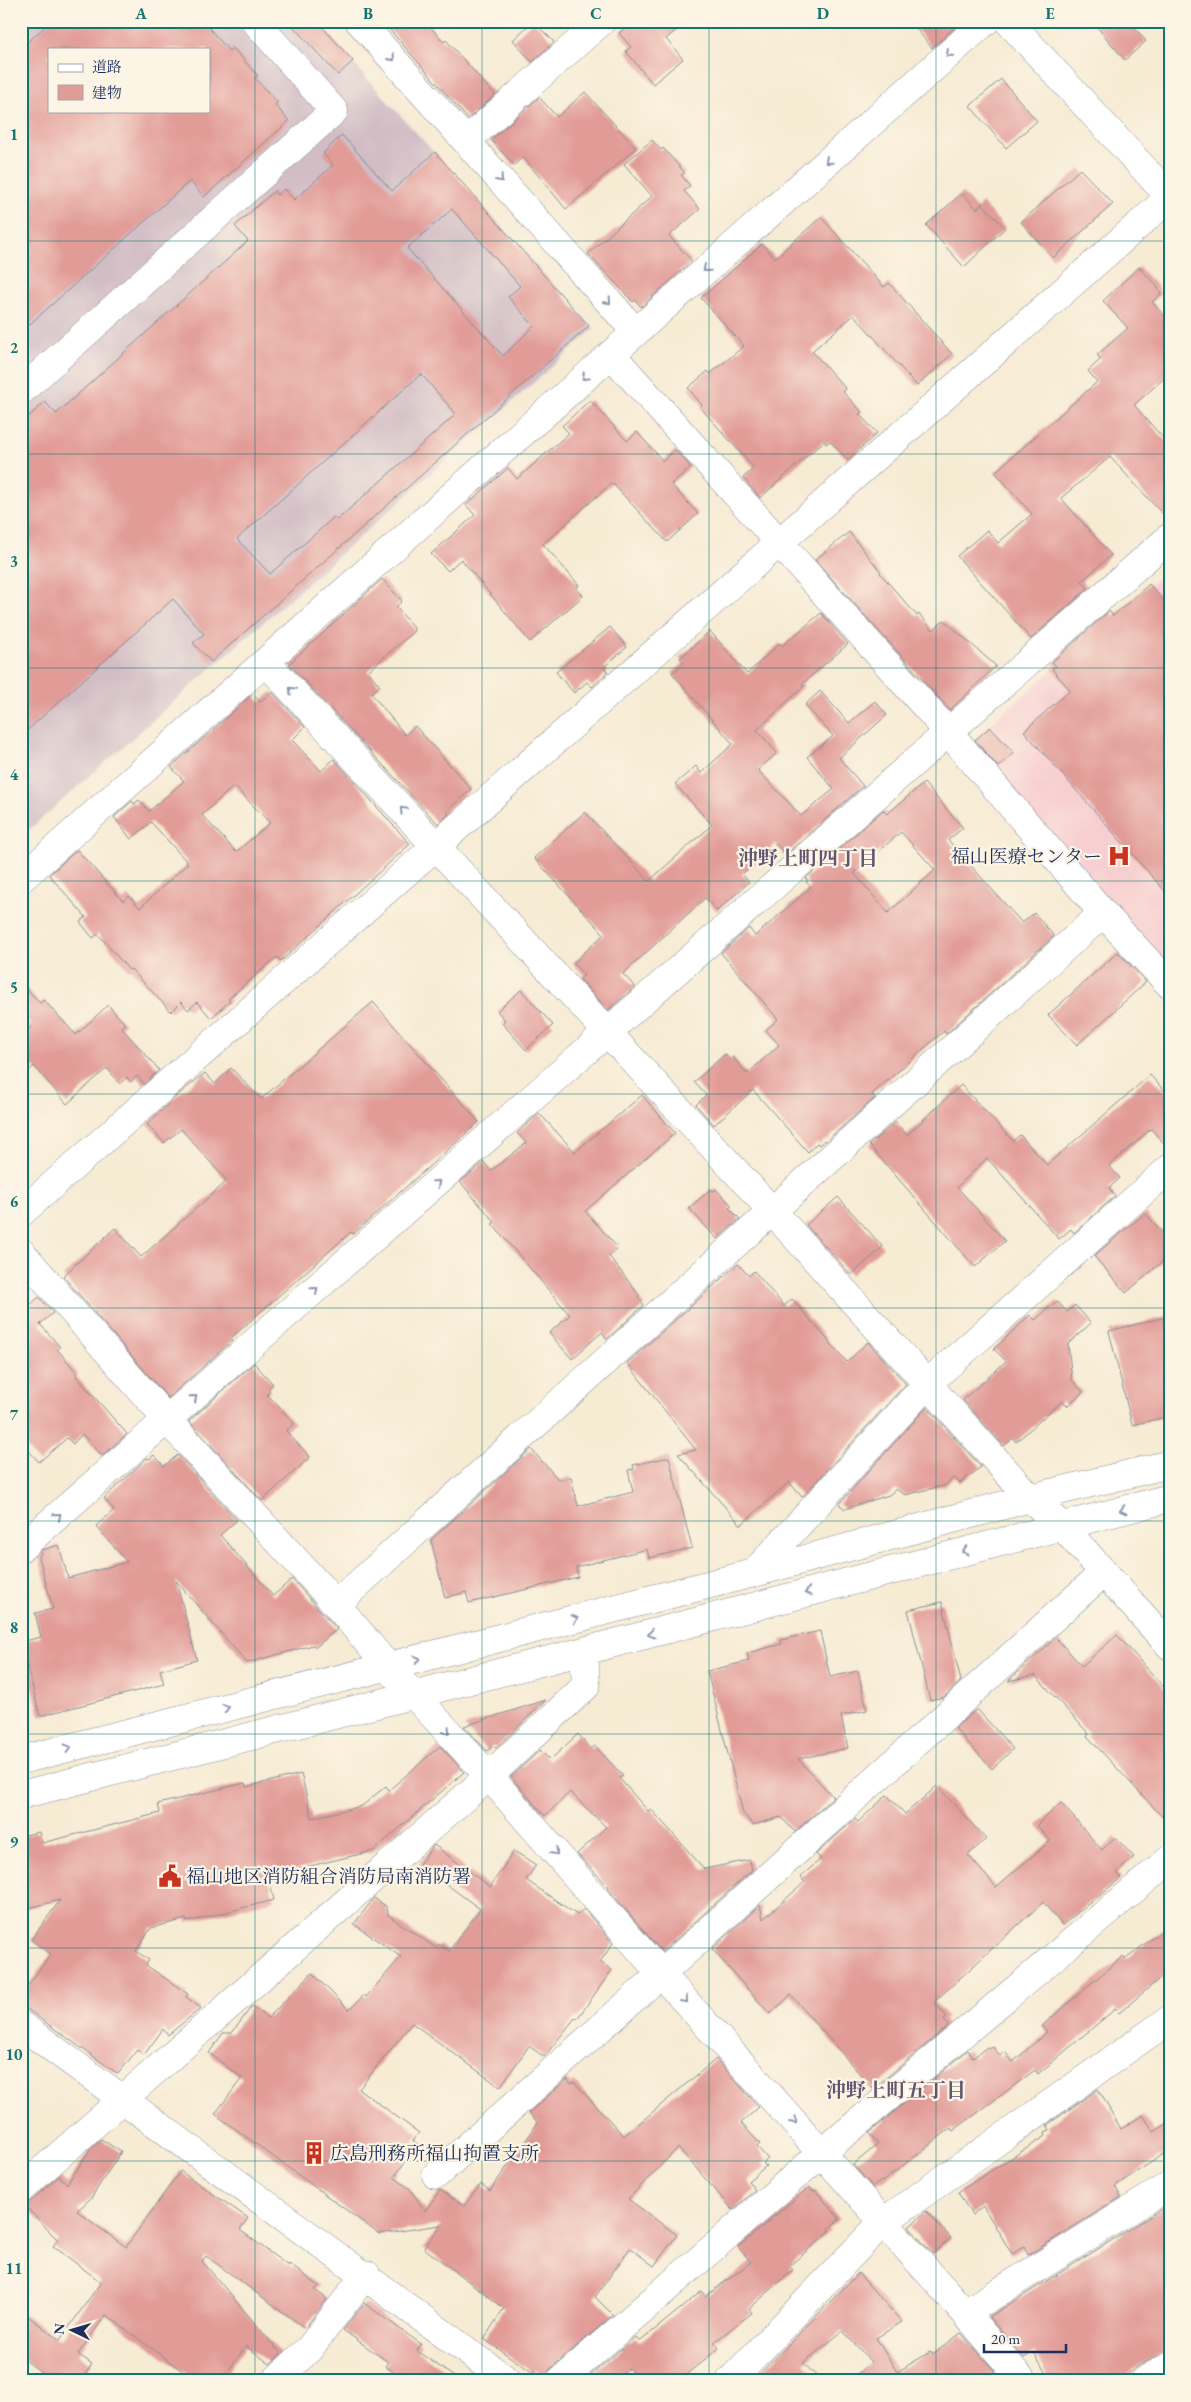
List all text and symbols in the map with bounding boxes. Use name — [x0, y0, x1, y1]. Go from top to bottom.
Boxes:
text: A — [134, 3, 147, 24]
text: B — [363, 3, 373, 24]
text: C — [590, 3, 602, 24]
text: D — [817, 3, 829, 24]
text: E — [1045, 3, 1055, 24]
legend — [48, 48, 210, 112]
one-way arrow — [946, 48, 955, 57]
one-way arrow — [386, 52, 395, 61]
text: 道路 — [92, 57, 122, 76]
text: 建物 — [92, 83, 122, 102]
text: 1 — [10, 124, 18, 145]
one-way arrow — [824, 155, 833, 164]
one-way arrow — [494, 173, 503, 182]
one-way arrow — [703, 263, 712, 272]
one-way arrow — [602, 295, 611, 304]
text: 2 — [10, 337, 19, 358]
one-way arrow — [581, 371, 590, 380]
text: 3 — [10, 551, 18, 572]
one-way arrow — [289, 687, 298, 696]
text: 4 — [10, 764, 19, 785]
one-way arrow — [400, 806, 409, 815]
hospital icon: 福山医療センター — [1106, 843, 1132, 869]
place label: 福山医療センター — [951, 844, 1102, 869]
district label: 沖野上町四丁目 — [738, 845, 878, 871]
text: 5 — [10, 977, 18, 998]
one-way arrow — [432, 1180, 441, 1189]
text: 6 — [10, 1191, 19, 1212]
one-way arrow — [310, 1287, 319, 1296]
one-way arrow — [188, 1395, 197, 1404]
text: 7 — [10, 1404, 19, 1425]
one-way arrow — [1119, 1505, 1127, 1515]
one-way arrow — [52, 1514, 61, 1522]
one-way arrow — [961, 1545, 970, 1556]
one-way arrow — [805, 1587, 813, 1597]
one-way arrow — [570, 1614, 579, 1625]
text: 8 — [10, 1617, 18, 1638]
one-way arrow — [646, 1628, 655, 1639]
one-way arrow — [413, 1654, 422, 1665]
one-way arrow — [221, 1703, 230, 1714]
one-way arrow — [441, 1725, 450, 1734]
one-way arrow — [64, 1743, 73, 1754]
text: 9 — [10, 1831, 19, 1852]
one-way arrow — [549, 1847, 558, 1856]
public building icon: 福山地区消防組合消防局南消防署 — [157, 1863, 183, 1889]
place label: 福山地区消防組合消防局南消防署 — [186, 1864, 471, 1889]
one-way arrow — [679, 1995, 688, 2004]
text: 10 — [6, 2044, 23, 2065]
district label: 沖野上町五丁目 — [826, 2077, 966, 2103]
one-way arrow — [788, 2115, 797, 2124]
building icon: 広島刑務所福山拘置支所 — [301, 2140, 327, 2166]
place label: 広島刑務所福山拘置支所 — [330, 2141, 539, 2166]
text: 11 — [6, 2258, 22, 2279]
north arrow — [48, 2304, 98, 2354]
text: N — [50, 2322, 69, 2335]
scale bar — [984, 2322, 1066, 2354]
text: 20 m — [991, 2329, 1020, 2348]

